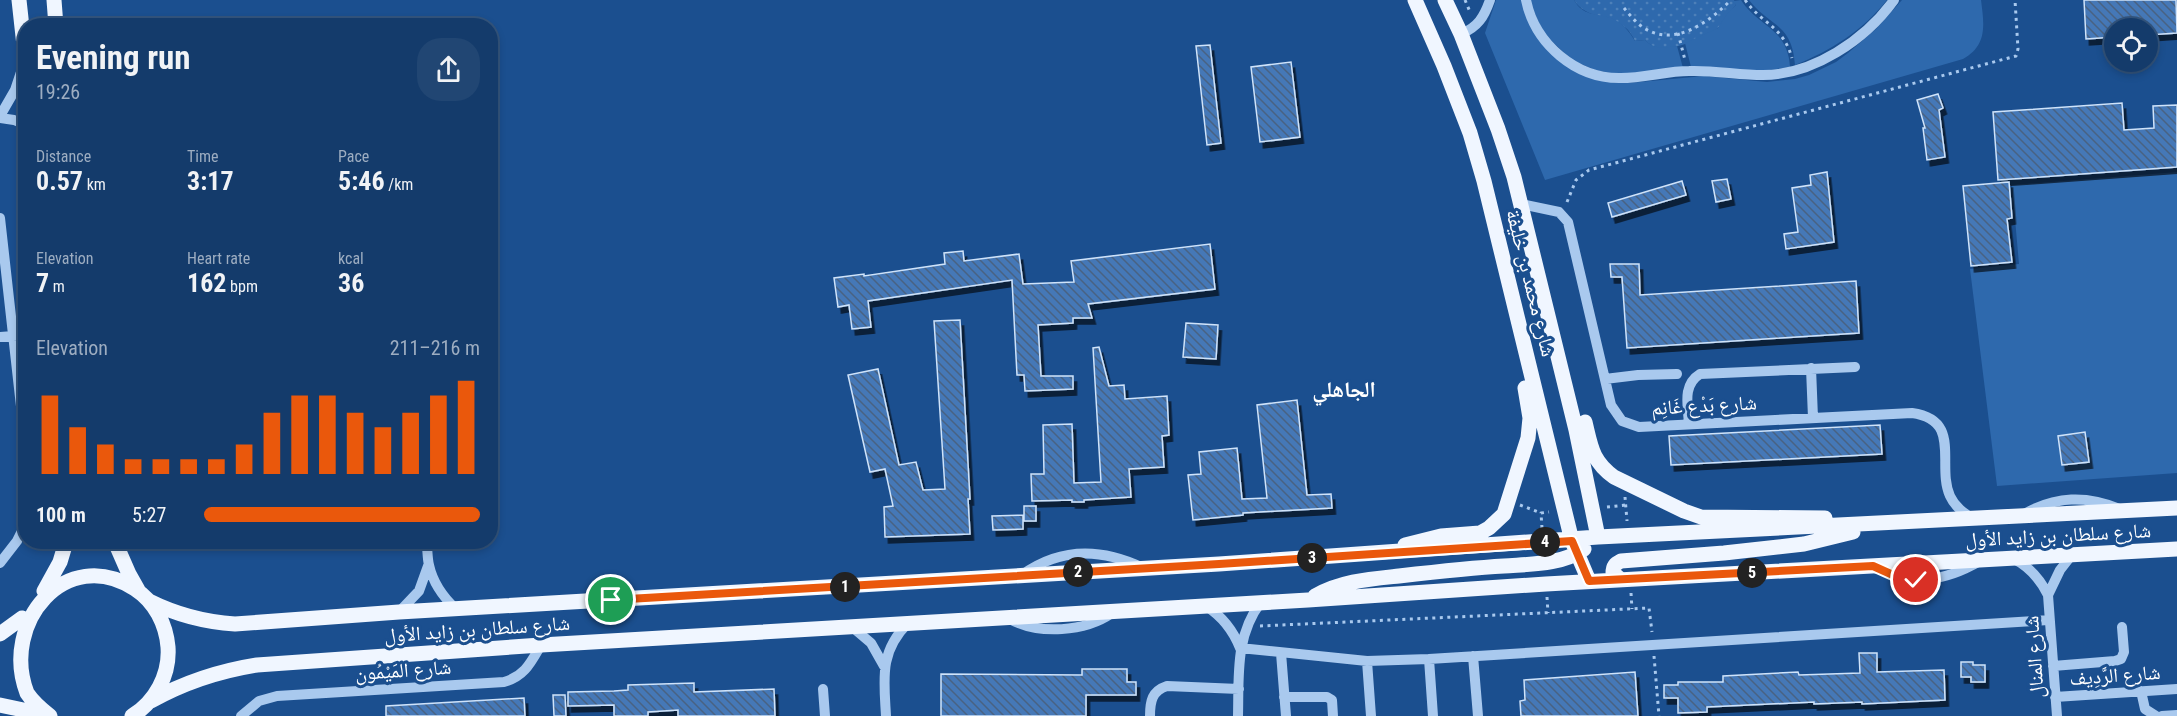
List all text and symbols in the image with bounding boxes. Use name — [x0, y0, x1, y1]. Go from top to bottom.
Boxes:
map controls — [2104, 18, 2158, 72]
button: locate — [2104, 18, 2158, 72]
text: Evening run — [36, 38, 191, 77]
button: share — [417, 38, 480, 101]
text: 19:26 — [36, 80, 80, 104]
text: Distance — [36, 147, 91, 166]
text: Time — [187, 147, 219, 166]
text: Pace — [338, 147, 369, 166]
text: 0.57 — [36, 166, 83, 196]
text: 3:17 — [187, 166, 234, 196]
text: 5:46 — [338, 166, 385, 196]
text: km — [83, 175, 106, 194]
text: /km — [385, 175, 413, 194]
street label: شارع محمد بن خليفة — [1500, 207, 1561, 359]
text: Elevation — [36, 249, 94, 268]
text: Heart rate — [187, 249, 250, 268]
text: kcal — [338, 249, 364, 268]
text: 7 — [36, 268, 49, 298]
text: 162 — [187, 268, 226, 298]
text: 36 — [338, 268, 364, 298]
text: m — [49, 277, 65, 296]
text: bpm — [226, 277, 258, 296]
text: Elevation — [36, 336, 108, 360]
text: 211–216 m — [390, 336, 480, 360]
district label: الجاهلي — [1312, 377, 1376, 406]
street label: شارع بَدْع غَانِم — [1651, 390, 1757, 422]
text: 100 m — [36, 503, 86, 527]
text: 5:27 — [132, 503, 166, 527]
street label: شارع سلطان بن زايد الأول — [1964, 518, 2152, 553]
pin: 4 — [1530, 527, 1560, 557]
text: 4 — [1541, 532, 1549, 551]
pin: 3 — [1297, 543, 1327, 573]
text: 3 — [1308, 548, 1316, 567]
pin — [1890, 554, 1941, 605]
pin: 2 — [1063, 557, 1093, 587]
pin: 5 — [1737, 558, 1767, 588]
text: 2 — [1074, 562, 1082, 581]
text: 5 — [1748, 563, 1756, 582]
icon: check — [1899, 563, 1932, 596]
pin: 1 — [830, 572, 860, 602]
pin — [585, 574, 636, 625]
text: 1 — [841, 577, 849, 596]
icon: arrive — [594, 583, 627, 616]
street label: شارع سلطان بن زايد الأول — [383, 611, 571, 648]
street label: شارع المنال — [2019, 615, 2050, 699]
street label: شارع المَيْمُون — [354, 655, 452, 686]
street label: شارع الرَّدِيف — [2069, 660, 2161, 691]

